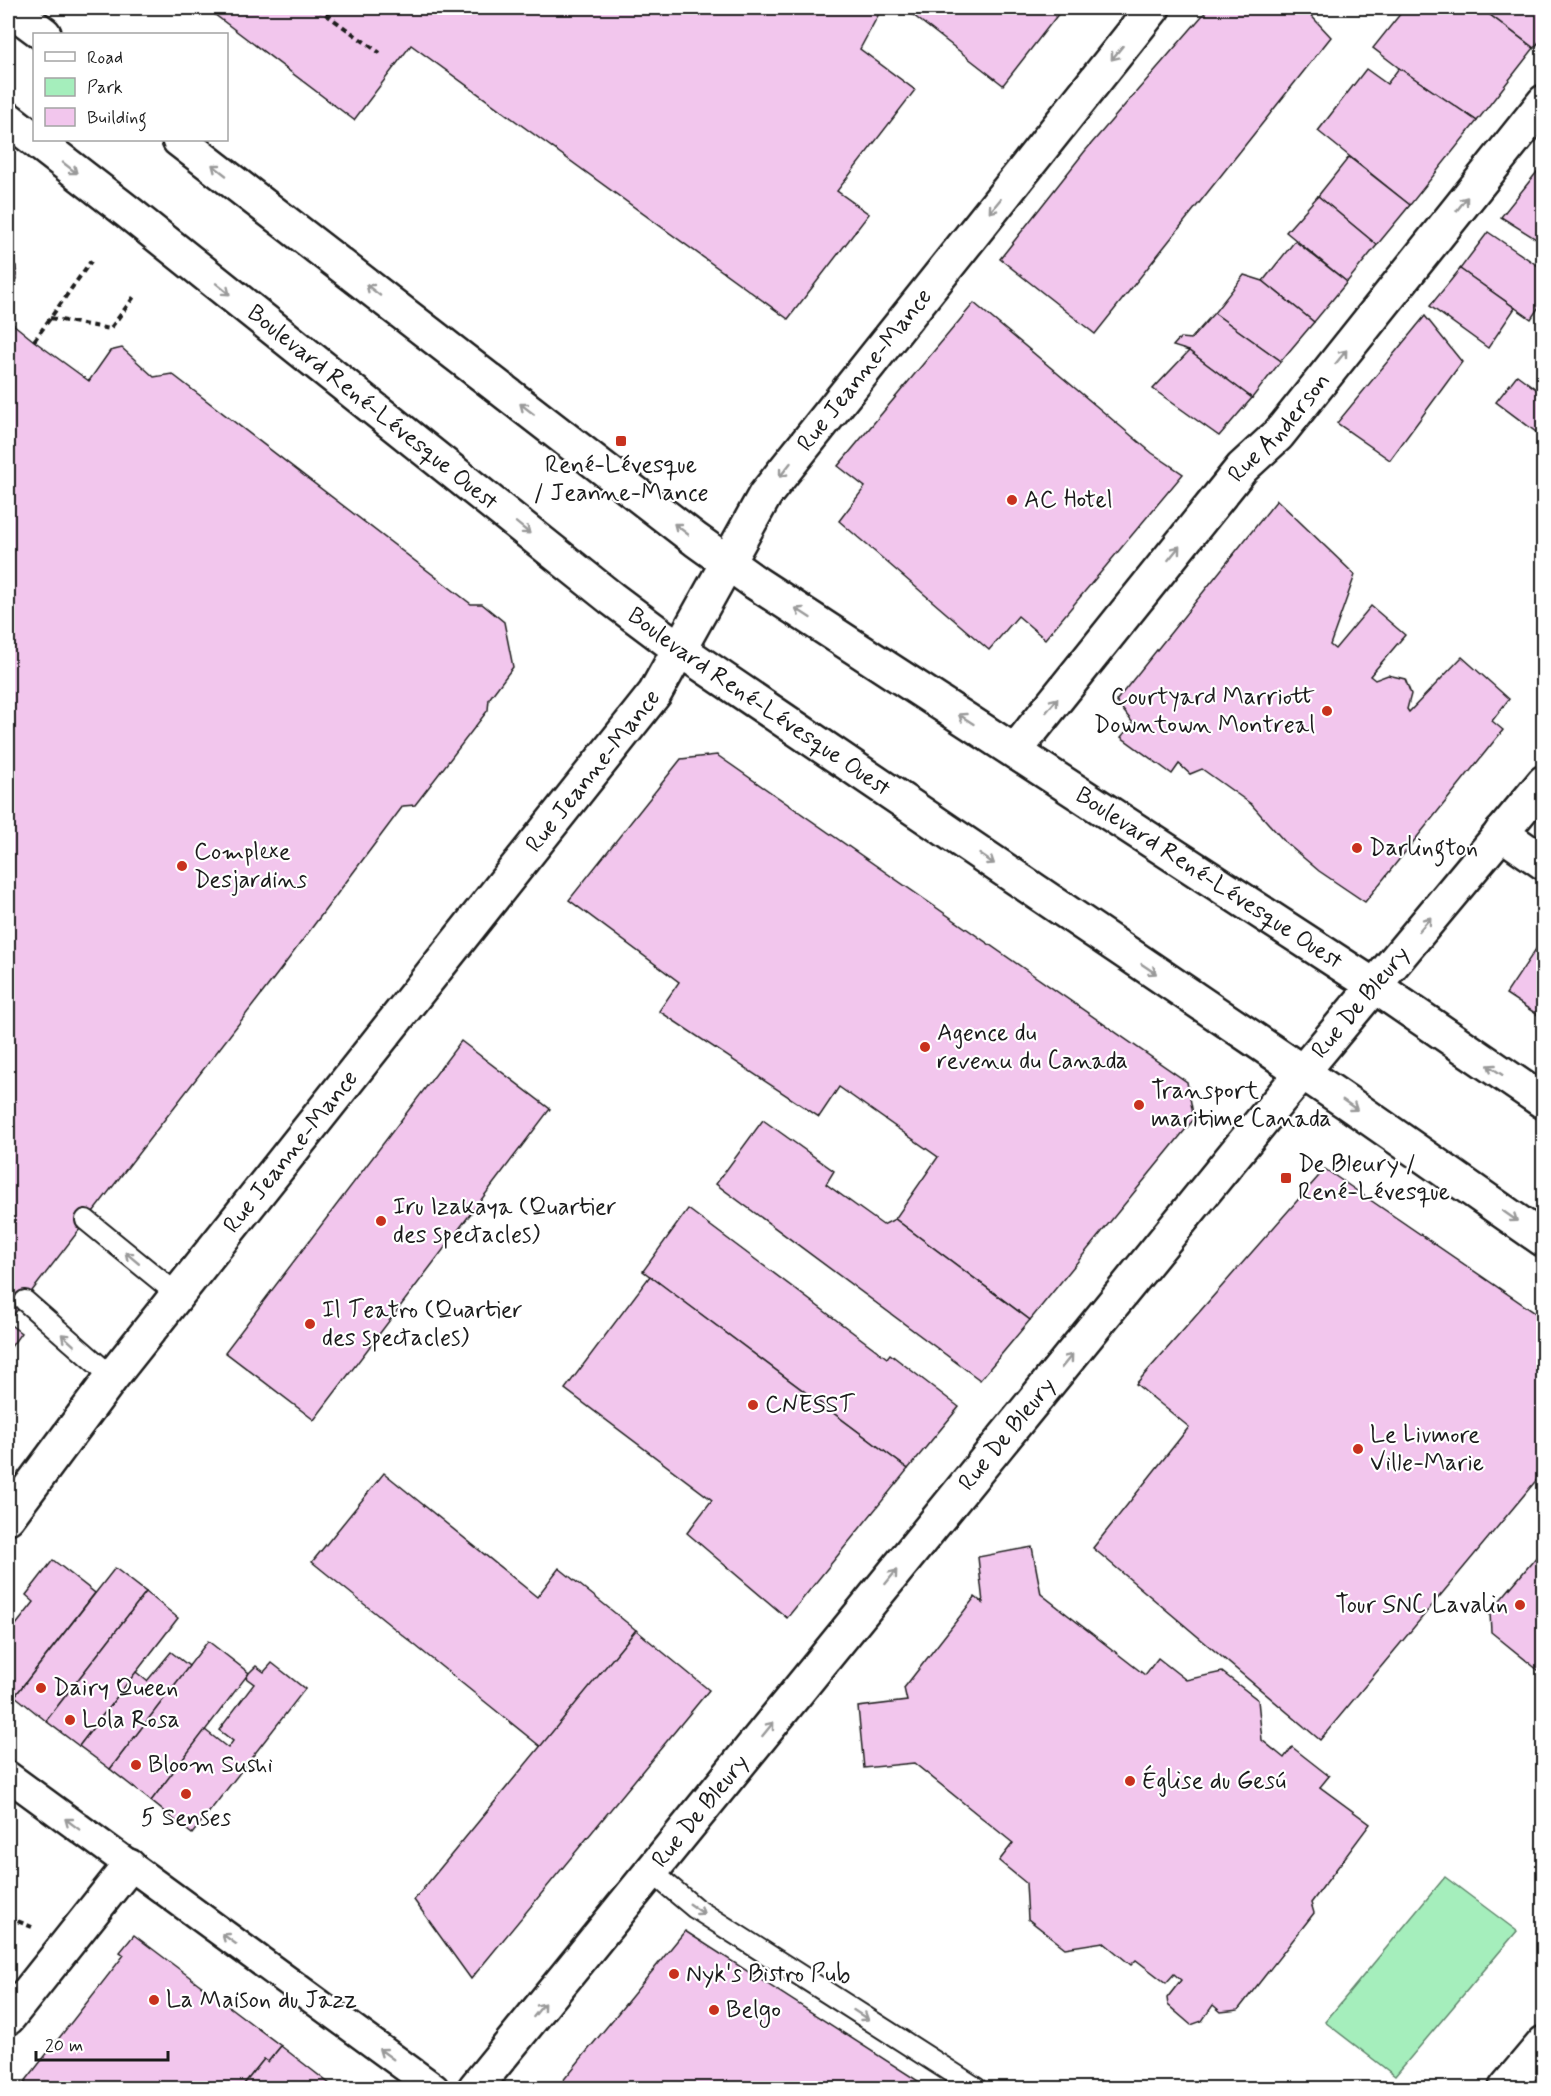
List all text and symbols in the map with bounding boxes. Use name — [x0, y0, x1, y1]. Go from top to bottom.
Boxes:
legend — [33, 33, 228, 141]
one-way arrow — [1110, 45, 1123, 61]
text: Road — [87, 46, 123, 70]
text: Park — [87, 76, 123, 100]
text: Building — [87, 106, 147, 132]
one-way arrow — [62, 161, 78, 174]
one-way arrow — [211, 164, 227, 177]
one-way arrow — [989, 197, 1002, 213]
one-way arrow — [1456, 197, 1469, 213]
street label: Rue Jeanne-Mance — [790, 282, 939, 458]
one-way arrow — [215, 283, 231, 296]
one-way arrow — [365, 283, 381, 296]
street label: Boulevard René-Lévesque Ouest — [241, 298, 505, 518]
one-way arrow — [1334, 350, 1348, 365]
street label: Rue Anderson — [1221, 366, 1337, 489]
one-way arrow — [519, 403, 535, 416]
marker: René-Lévesque / Jeanne-Mance — [614, 434, 628, 448]
place label: René-Lévesque / Jeanne-Mance — [533, 450, 709, 509]
one-way arrow — [778, 461, 791, 477]
place label: AC Hotel — [1024, 485, 1113, 516]
marker: AC Hotel — [1005, 493, 1019, 507]
one-way arrow — [515, 522, 531, 535]
one-way arrow — [674, 522, 690, 535]
one-way arrow — [1167, 546, 1181, 561]
street label: Boulevard René-Lévesque Ouest — [621, 600, 897, 804]
one-way arrow — [795, 606, 812, 618]
place label: Courtyard Marriott Downtown Montreal — [1094, 682, 1315, 741]
street label: Rue Jeanne-Mance — [519, 683, 667, 859]
one-way arrow — [1046, 697, 1059, 713]
marker: Courtyard Marriott Downtown Montreal — [1320, 704, 1334, 718]
one-way arrow — [958, 713, 975, 725]
street label: Boulevard René-Lévesque Ouest — [1069, 780, 1349, 977]
place label: Darlington — [1369, 833, 1478, 867]
place label: Complexe Desjardins — [194, 837, 307, 896]
marker: Darlington — [1350, 841, 1364, 855]
one-way arrow — [979, 853, 996, 866]
marker: Complexe Desjardins — [175, 859, 189, 873]
one-way arrow — [1418, 917, 1432, 932]
street label: Rue De Bleury — [1304, 939, 1417, 1065]
one-way arrow — [1140, 963, 1157, 975]
place label: Agence du revenu du Canada — [937, 1018, 1128, 1077]
marker: Agence du revenu du Canada — [918, 1040, 932, 1054]
street label: Rue Jeanne-Mance — [216, 1064, 365, 1240]
one-way arrow — [1487, 1064, 1504, 1076]
place label: Transport maritime Canada — [1151, 1076, 1332, 1135]
marker: Transport maritime Canada — [1132, 1098, 1146, 1112]
one-way arrow — [1342, 1099, 1358, 1111]
place label: De Bleury / René-Lévesque — [1298, 1149, 1450, 1208]
marker: De Bleury / René-Lévesque — [1279, 1171, 1293, 1185]
place label: Iru Izakaya (Quartier des spectacles) — [393, 1192, 617, 1251]
one-way arrow — [1502, 1210, 1518, 1222]
marker: Iru Izakaya (Quartier des spectacles) — [374, 1214, 388, 1228]
one-way arrow — [124, 1252, 140, 1265]
place label: Il Teatro (Quartier des spectacles) — [322, 1295, 523, 1354]
marker: Il Teatro (Quartier des spectacles) — [303, 1317, 317, 1331]
one-way arrow — [61, 1333, 76, 1347]
one-way arrow — [1060, 1353, 1073, 1369]
street label: Rue De Bleury — [951, 1371, 1063, 1497]
place label: CNESST — [765, 1390, 855, 1421]
marker: CNESST — [746, 1398, 760, 1412]
place label: Le Livmore Ville-Marie — [1370, 1420, 1484, 1479]
marker: Le Livmore Ville-Marie — [1351, 1442, 1365, 1456]
one-way arrow — [885, 1569, 898, 1585]
place label: Tour SNC Lavalin — [1335, 1590, 1508, 1621]
marker: Tour SNC Lavalin — [1513, 1598, 1527, 1612]
place label: Dairy Queen — [53, 1673, 178, 1704]
marker: Dairy Queen — [34, 1681, 48, 1695]
place label: Lola Rosa — [82, 1705, 180, 1736]
marker: Lola Rosa — [63, 1713, 77, 1727]
one-way arrow — [762, 1721, 775, 1737]
street label: Rue De Bleury — [645, 1748, 756, 1874]
place label: Bloom Sushi — [148, 1750, 273, 1781]
marker: Bloom Sushi — [129, 1758, 143, 1772]
place label: Église du Gesú — [1142, 1764, 1286, 1797]
marker: Église du Gesú — [1123, 1774, 1137, 1788]
marker: 5 Senses — [179, 1787, 193, 1801]
place label: 5 Senses — [141, 1803, 232, 1834]
one-way arrow — [64, 1817, 80, 1830]
one-way arrow — [689, 1903, 705, 1915]
one-way arrow — [221, 1933, 237, 1946]
place label: Nyk's Bistro Pub — [686, 1959, 851, 1990]
marker: Nyk's Bistro Pub — [667, 1967, 681, 1981]
place label: La Maison du Jazz — [166, 1985, 357, 2016]
marker: La Maison du Jazz — [147, 1993, 161, 2007]
place label: Belgo — [726, 1995, 781, 2028]
one-way arrow — [532, 2003, 546, 2018]
marker: Belgo — [707, 2003, 721, 2017]
one-way arrow — [852, 2009, 869, 2021]
scale bar — [36, 2024, 168, 2062]
text: 20 m — [45, 2034, 83, 2058]
one-way arrow — [379, 2048, 395, 2061]

